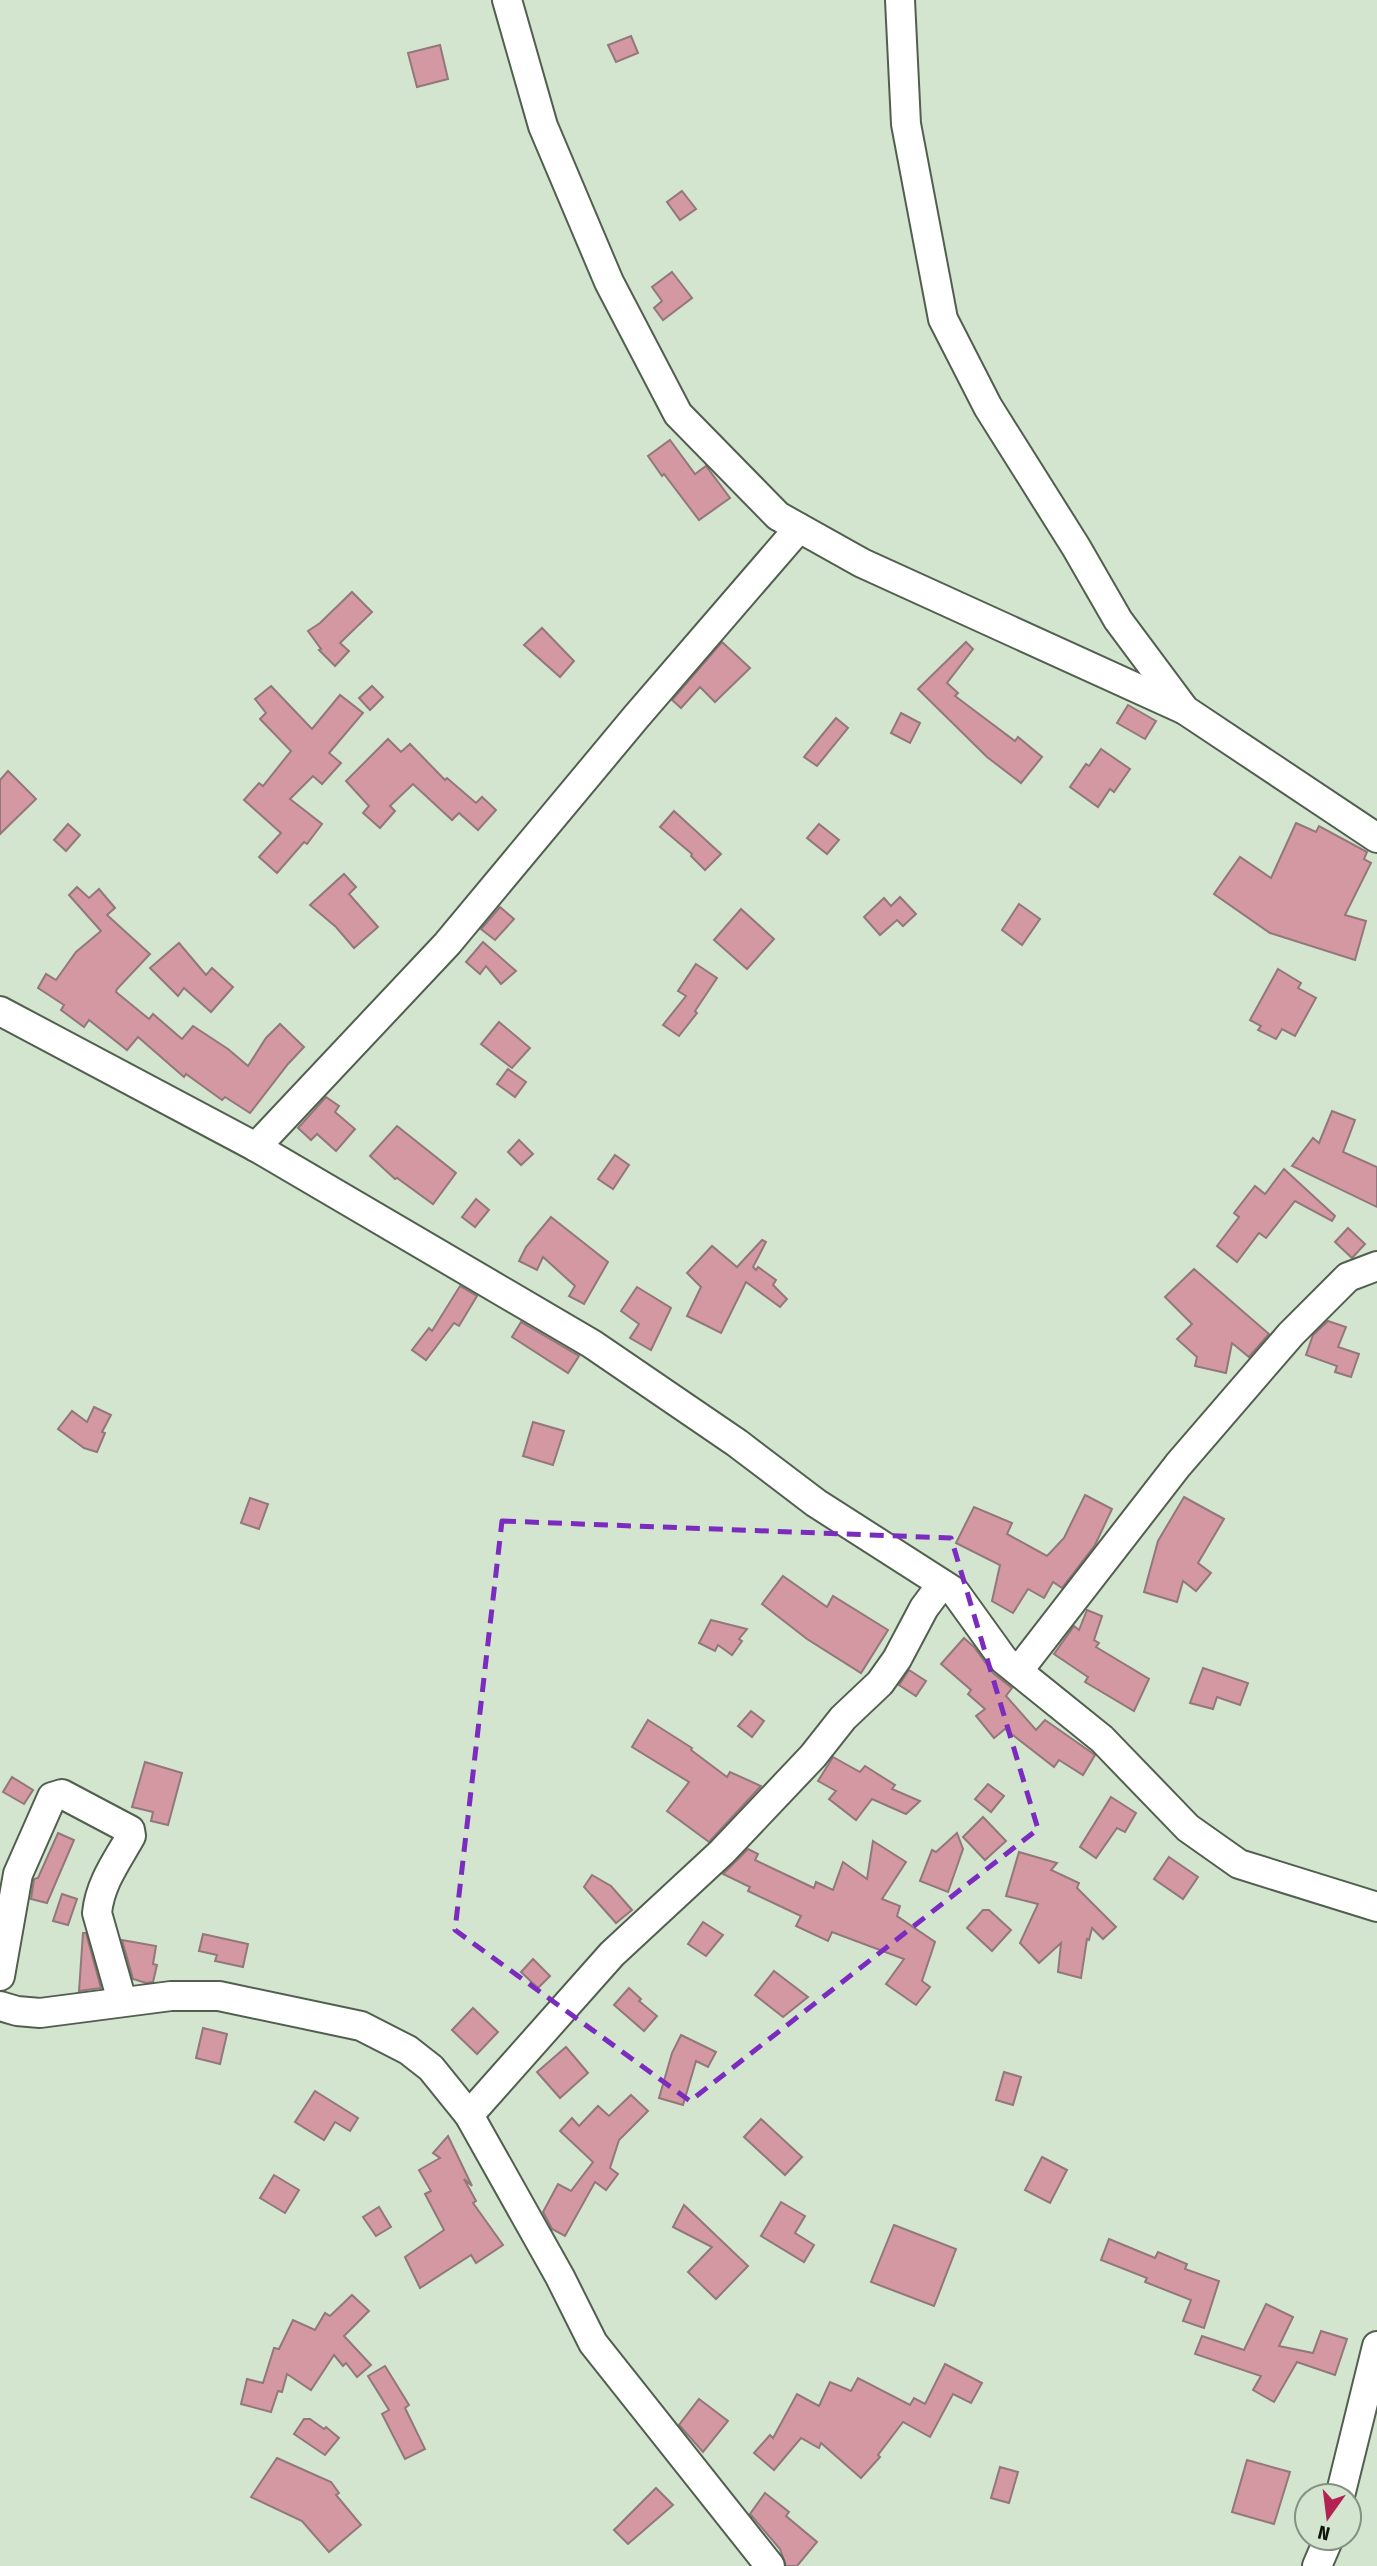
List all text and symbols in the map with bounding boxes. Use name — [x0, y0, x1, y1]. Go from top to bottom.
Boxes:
north arrow — [1293, 2482, 1363, 2552]
text: N — [1316, 2520, 1332, 2546]

